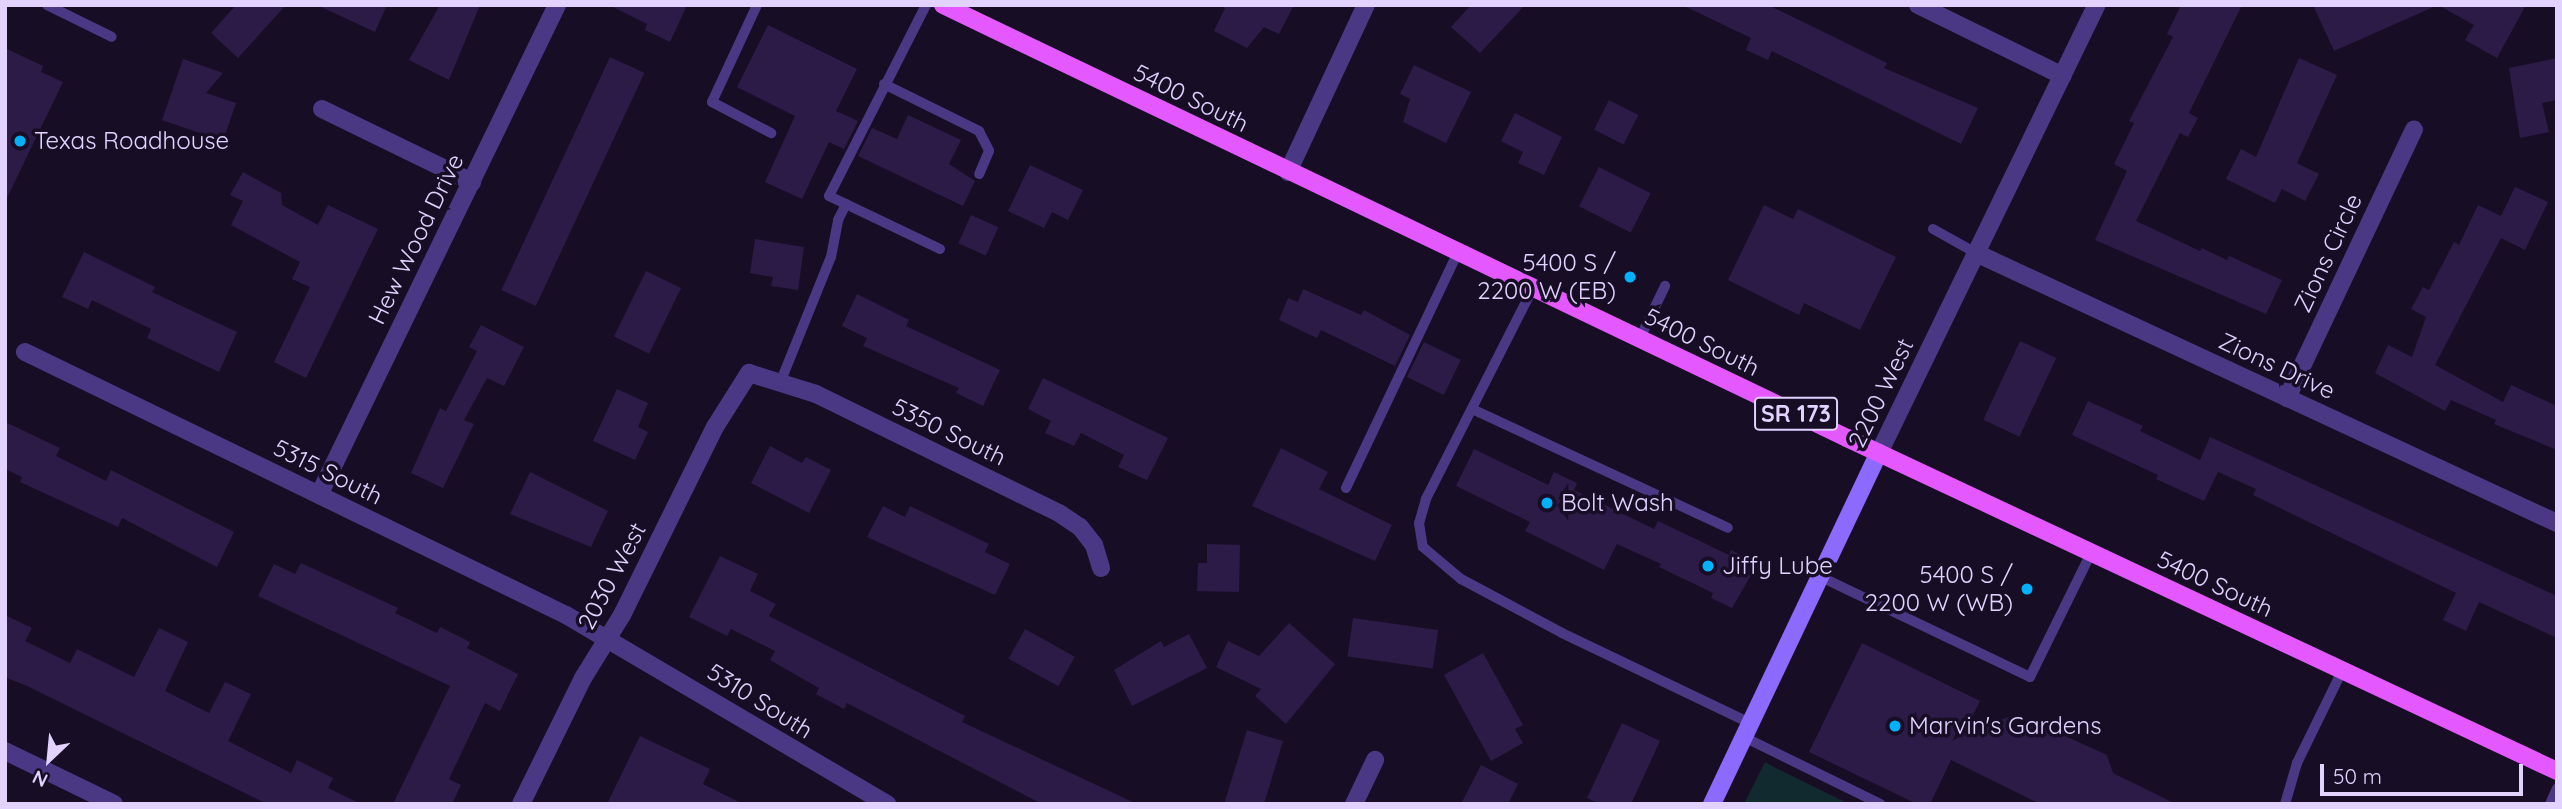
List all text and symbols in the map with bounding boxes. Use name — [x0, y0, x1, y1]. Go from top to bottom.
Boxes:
street label: 5400 South — [1129, 58, 1253, 138]
place label: Texas Roadhouse — [34, 127, 229, 155]
marker: Texas Roadhouse — [12, 133, 28, 149]
street label: Hew Wood Drive — [362, 149, 470, 329]
street label: Zions Circle — [2288, 189, 2368, 317]
place label: 5400 S / 2200 W (EB) — [1477, 249, 1616, 305]
marker: 5400 S / 2200 W (EB) — [1622, 269, 1638, 285]
street label: 5400 South — [1640, 302, 1764, 382]
street label: Zions Drive — [2214, 327, 2340, 405]
street label: 2200 West — [1842, 334, 1920, 452]
street label: 5350 South — [887, 392, 1011, 472]
road number: SR 173 — [1754, 394, 1838, 434]
street label: 5315 South — [269, 433, 387, 511]
place label: Bolt Wash — [1561, 489, 1674, 517]
marker: Bolt Wash — [1539, 495, 1555, 511]
street label: 2030 West — [572, 518, 652, 634]
street label: 5400 South — [2153, 545, 2277, 623]
place label: Jiffy Lube — [1722, 552, 1833, 580]
marker: Jiffy Lube — [1700, 558, 1716, 574]
place label: 5400 S / 2200 W (WB) — [1865, 561, 2013, 617]
marker: 5400 S / 2200 W (WB) — [2019, 581, 2035, 597]
street label: 5310 South — [702, 657, 818, 745]
place label: Marvin's Gardens — [1909, 712, 2101, 740]
marker: Marvin's Gardens — [1887, 718, 1903, 734]
north arrow — [14, 725, 84, 795]
scale bar — [2324, 750, 2527, 794]
text: 50 m — [2333, 763, 2382, 789]
text: N — [28, 765, 51, 793]

